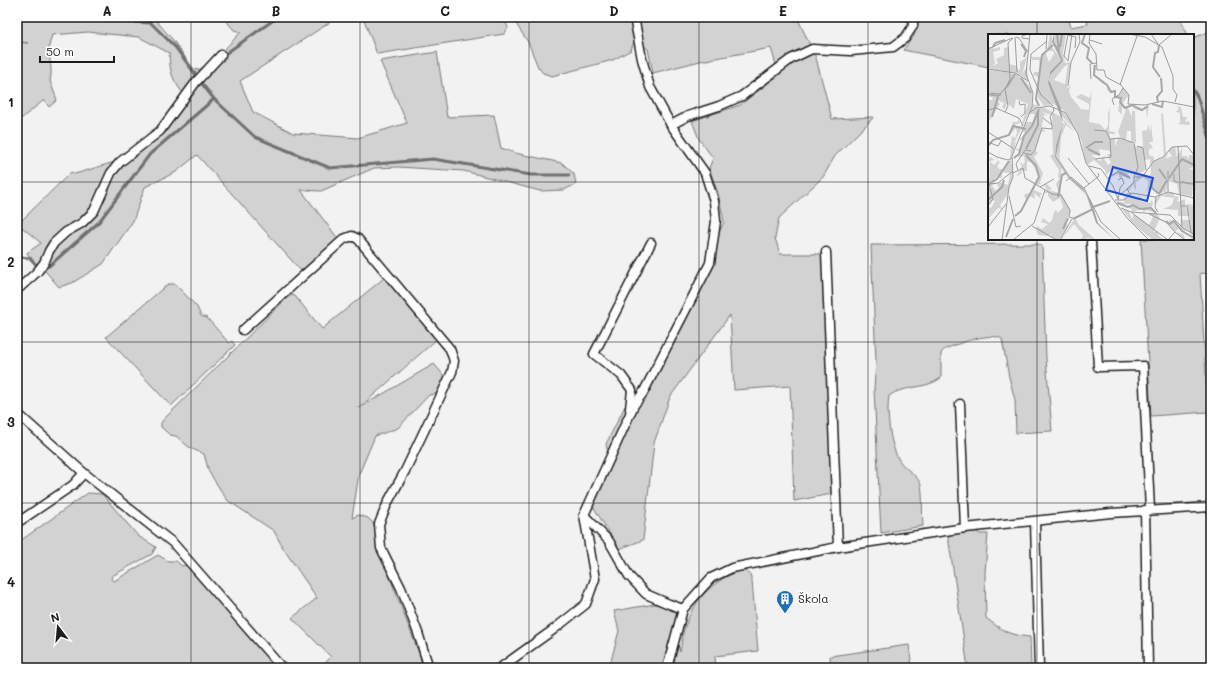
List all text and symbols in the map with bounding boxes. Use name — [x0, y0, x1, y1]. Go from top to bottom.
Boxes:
text: A — [102, 2, 112, 19]
text: B — [272, 2, 281, 19]
text: C — [440, 2, 450, 19]
text: D — [609, 2, 619, 19]
text: E — [779, 2, 787, 19]
text: F — [948, 2, 956, 19]
text: G — [1116, 2, 1126, 19]
inset map — [988, 34, 1194, 240]
scale bar — [40, 38, 114, 64]
text: 50 m — [46, 43, 74, 59]
text: 1 — [8, 93, 14, 110]
text: 2 — [7, 253, 15, 270]
text: 3 — [7, 413, 15, 430]
text: 4 — [7, 573, 15, 590]
building icon: Škola — [775, 589, 795, 614]
place label: Škola — [798, 590, 829, 606]
north arrow — [38, 607, 78, 647]
text: N — [49, 609, 61, 625]

